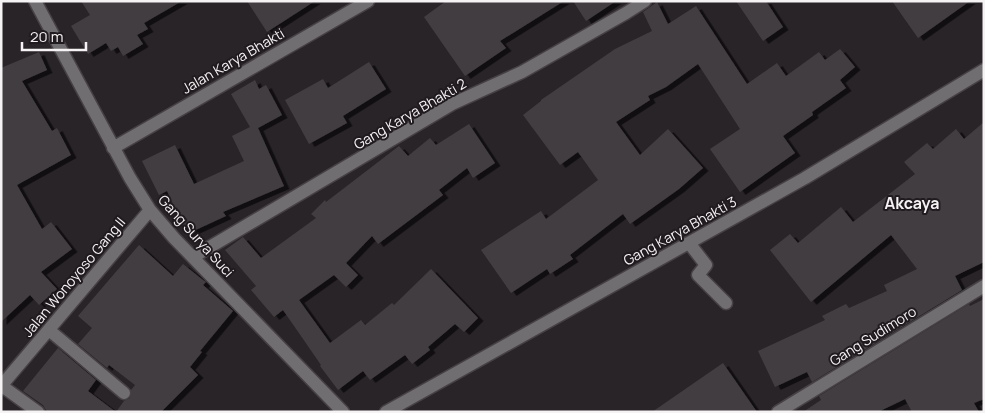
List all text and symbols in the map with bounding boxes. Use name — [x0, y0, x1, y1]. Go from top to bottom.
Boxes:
scale bar — [22, 20, 86, 52]
street label: Jalan Karya Bhakti — [178, 23, 288, 98]
text: 20 m — [30, 26, 63, 47]
street label: Gang Karya Bhakti 2 — [350, 74, 470, 154]
street label: Gang Surya Suci — [154, 191, 238, 281]
street label: Gang Karya Bhakti 3 — [620, 192, 740, 270]
district label: Akcaya — [885, 192, 939, 214]
street label: Jalan Wonoyoso Gang II — [18, 213, 129, 340]
street label: Gang Sudimoro — [826, 301, 920, 370]

